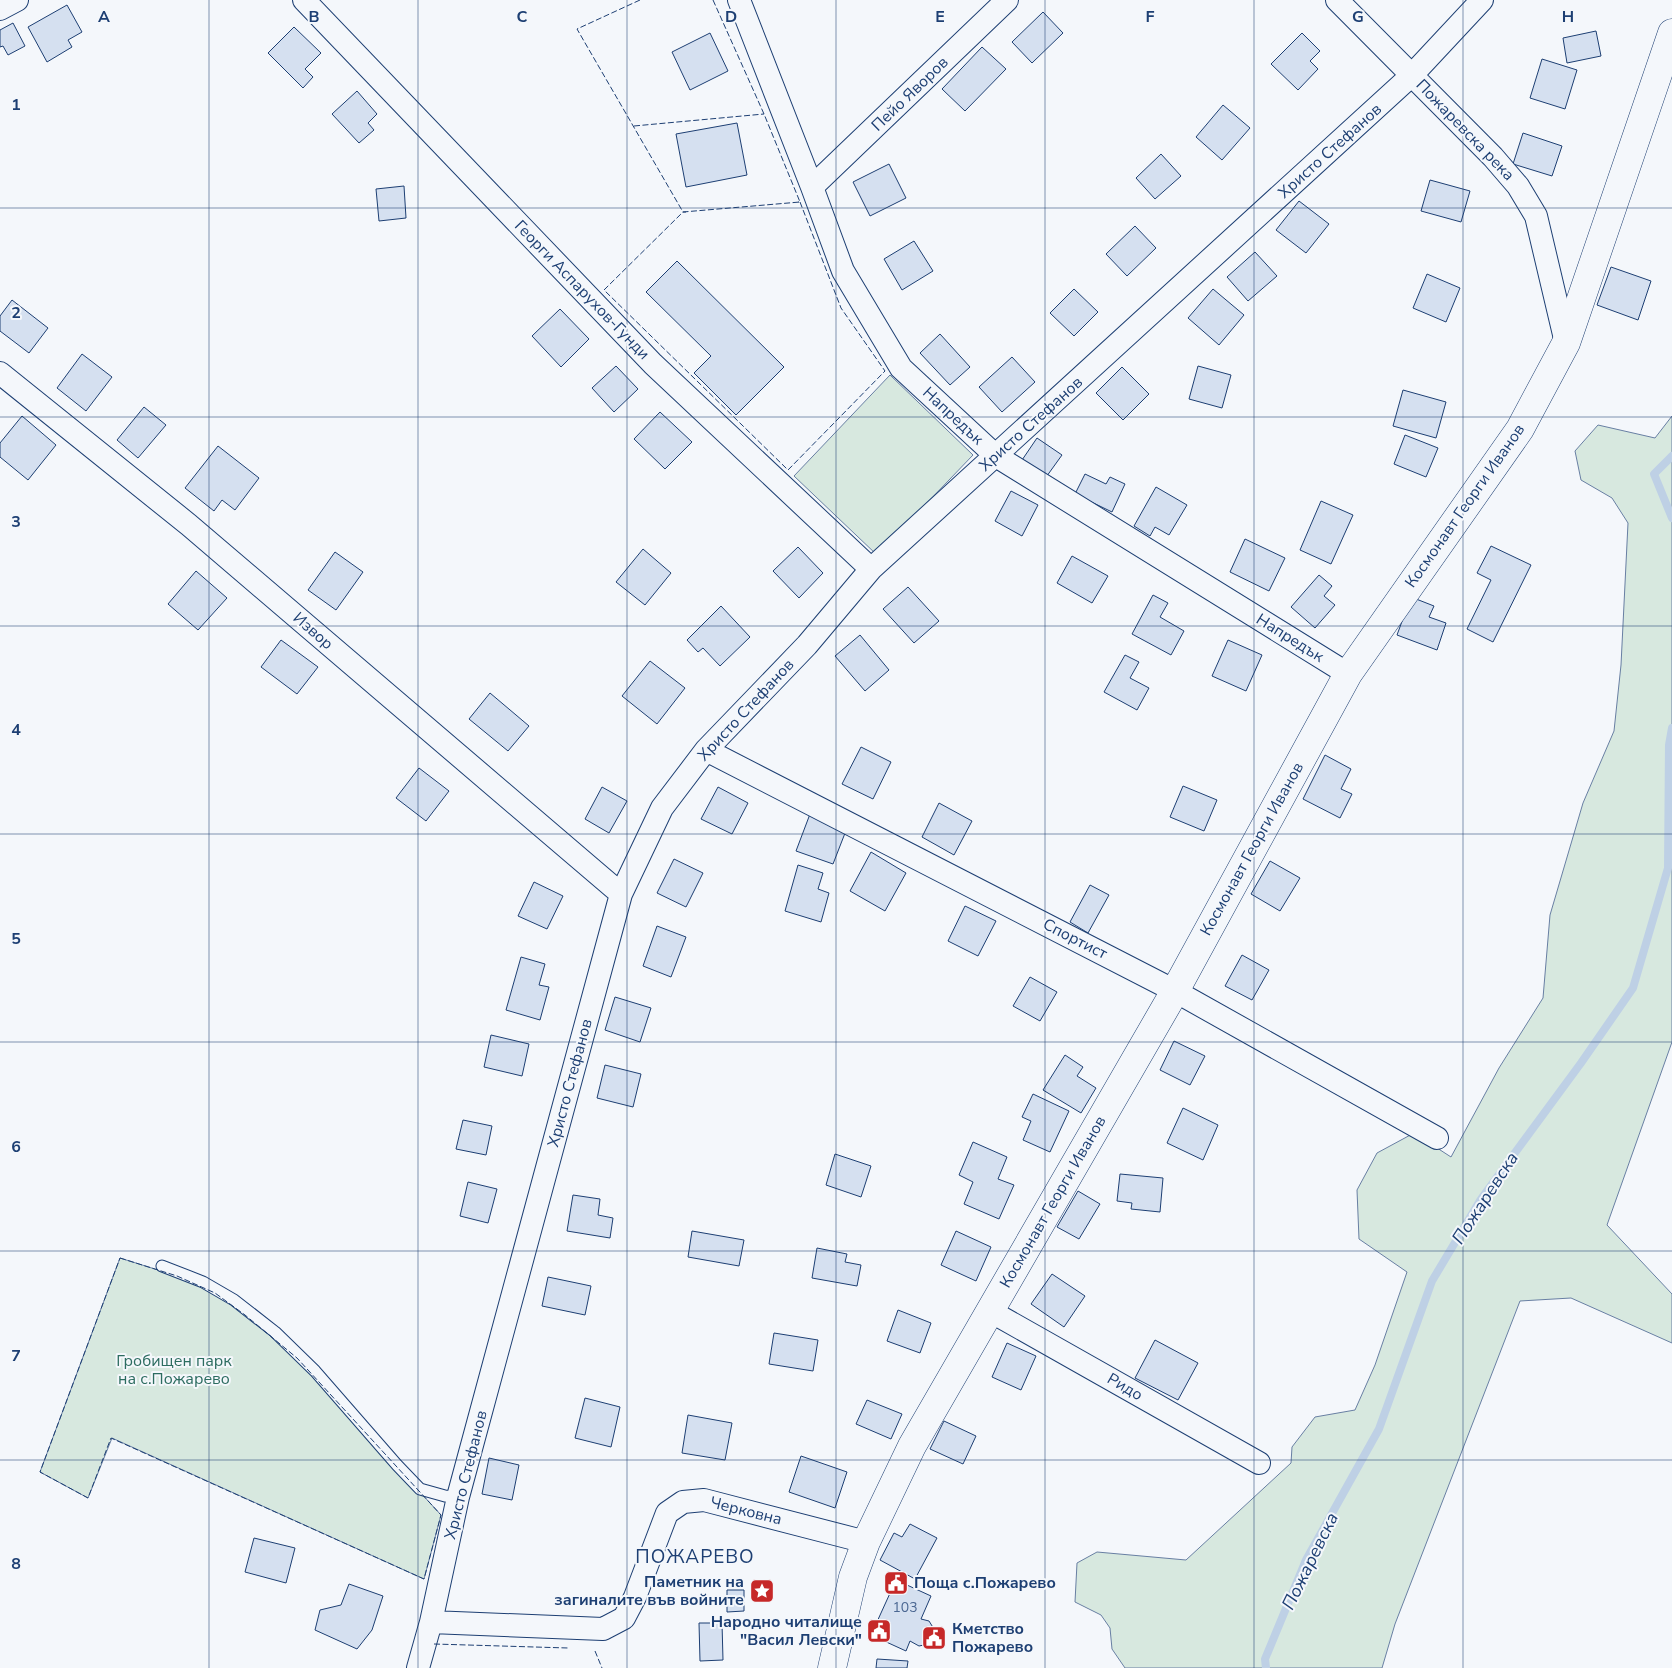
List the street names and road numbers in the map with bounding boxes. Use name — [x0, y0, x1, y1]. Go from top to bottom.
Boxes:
street label: Пейо Яворов — [867, 51, 953, 136]
street label: Пожаревска река — [1411, 74, 1519, 186]
street label: Христо Стефанов — [1274, 98, 1387, 203]
street label: Георги Аспарухов-Гунди — [509, 215, 655, 365]
street label: Христо Стефанов — [975, 371, 1088, 476]
street label: Напредък — [918, 382, 989, 450]
street label: Космонавт Георги Иванов — [1400, 419, 1530, 592]
street label: Извор — [288, 607, 338, 655]
street label: Напредък — [1252, 609, 1329, 668]
street label: Христо Стефанов — [693, 654, 799, 766]
street label: Космонавт Георги Иванов — [1195, 758, 1309, 940]
street label: Спортист — [1039, 913, 1112, 965]
street label: Христо Стефанов — [542, 1016, 598, 1150]
street label: Космонавт Георги Иванов — [995, 1112, 1111, 1292]
street label: Ридо — [1103, 1368, 1147, 1406]
street label: Христо Стефанов — [439, 1408, 493, 1542]
street label: Черковна — [708, 1491, 784, 1531]

